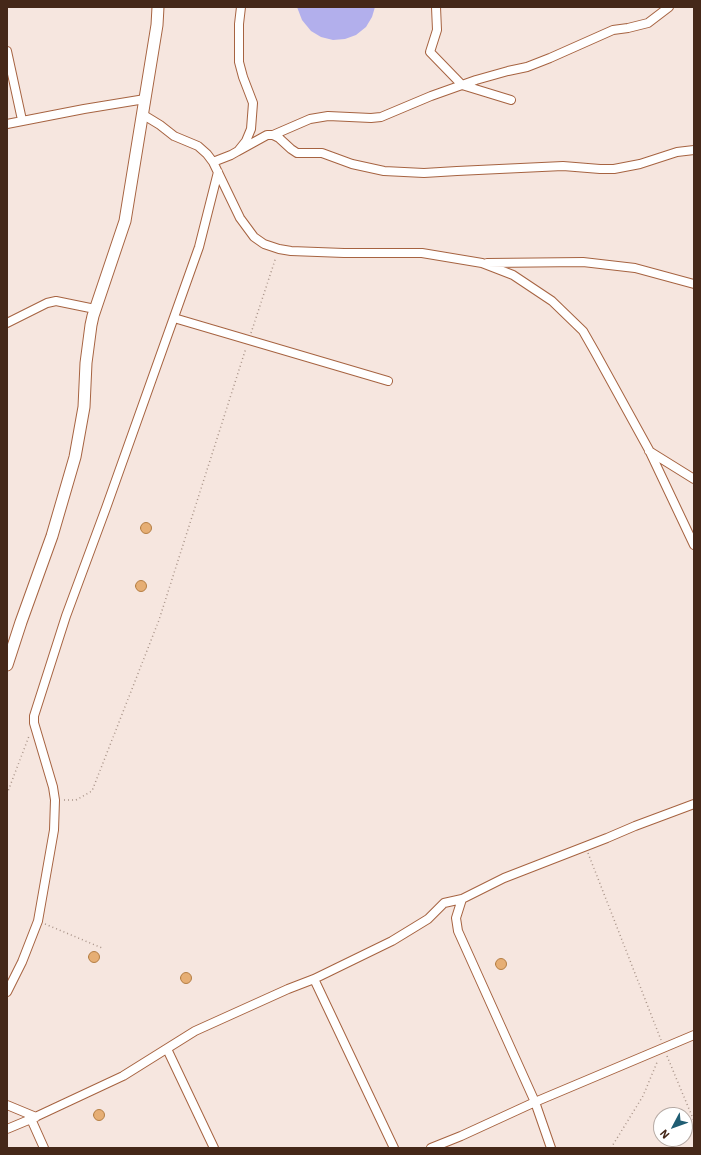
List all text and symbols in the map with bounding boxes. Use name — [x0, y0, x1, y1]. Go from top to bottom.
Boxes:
north arrow — [653, 1107, 693, 1147]
text: N — [657, 1127, 673, 1142]

